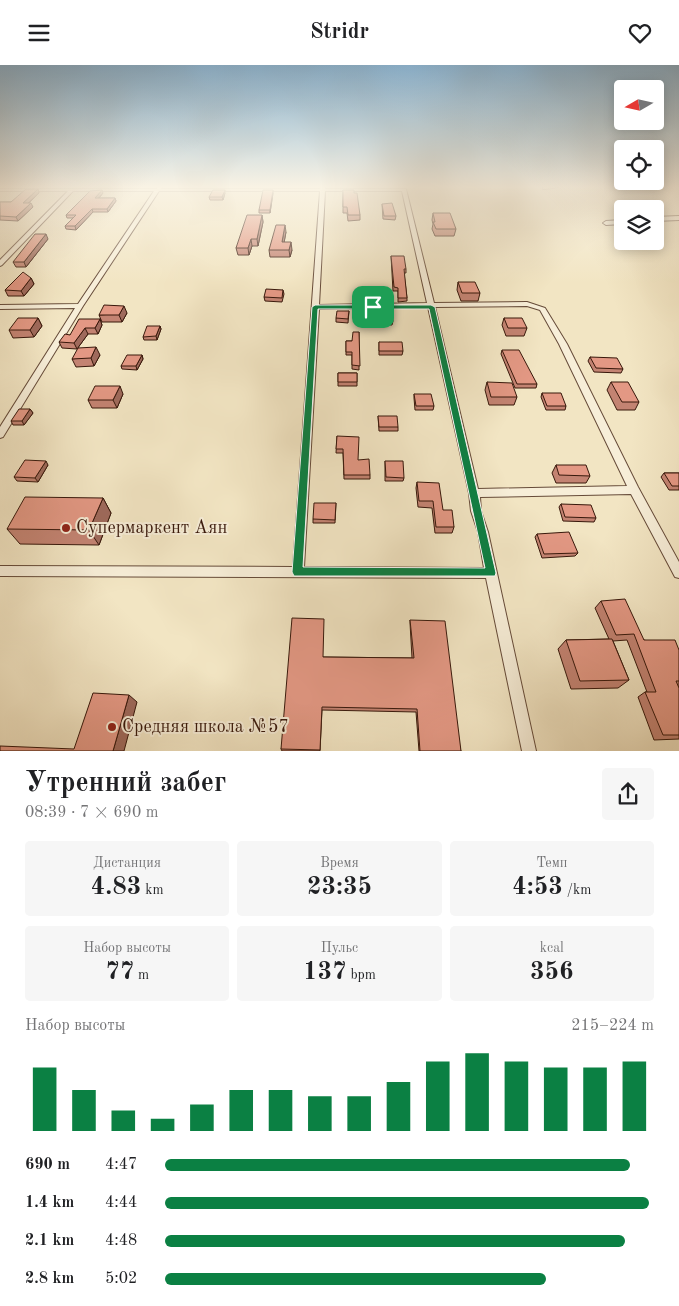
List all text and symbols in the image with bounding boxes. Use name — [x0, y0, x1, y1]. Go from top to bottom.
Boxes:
icon: menu — [25, 19, 53, 47]
icon: heart — [626, 19, 654, 47]
text: Stridr — [310, 21, 369, 43]
north arrow — [614, 80, 664, 130]
map controls — [614, 80, 664, 250]
button: locate — [614, 140, 664, 190]
button: layers — [614, 200, 664, 250]
pin — [352, 286, 394, 328]
icon: arrive — [359, 293, 387, 321]
place label: Супермаркент Аян — [76, 519, 227, 537]
marker: Супермаркент Аян — [60, 522, 72, 534]
place label: Средняя школа №57 — [122, 718, 289, 736]
marker: Средняя школа №57 — [106, 721, 118, 733]
button: share — [602, 768, 654, 820]
text: Утренний забег — [25, 770, 226, 798]
text: 08:39 · 7 × 690 m — [25, 805, 158, 821]
text: Дистанция — [93, 856, 161, 870]
text: Время — [320, 856, 359, 870]
text: Темп — [536, 856, 567, 870]
text: 4.83 — [91, 875, 141, 900]
text: 23:35 — [307, 875, 372, 900]
text: 4:53 — [512, 875, 563, 900]
text: km — [141, 883, 164, 897]
text: /km — [563, 883, 591, 897]
text: Набор высоты — [83, 941, 171, 955]
text: Пульс — [321, 941, 358, 955]
text: kcal — [540, 941, 564, 955]
text: 77 — [105, 960, 134, 985]
text: 137 — [303, 960, 347, 985]
text: 356 — [530, 960, 574, 985]
text: m — [134, 968, 149, 982]
text: bpm — [347, 968, 376, 982]
text: Набор высоты — [25, 1018, 125, 1034]
text: 215–224 m — [571, 1018, 654, 1034]
text: 690 m — [25, 1157, 70, 1173]
text: 4:47 — [105, 1157, 137, 1173]
text: 1.4 km — [25, 1195, 74, 1211]
text: 4:44 — [105, 1195, 137, 1211]
text: 2.1 km — [25, 1233, 74, 1249]
text: 4:48 — [105, 1233, 137, 1249]
text: 2.8 km — [25, 1271, 74, 1287]
text: 5:02 — [105, 1271, 137, 1287]

